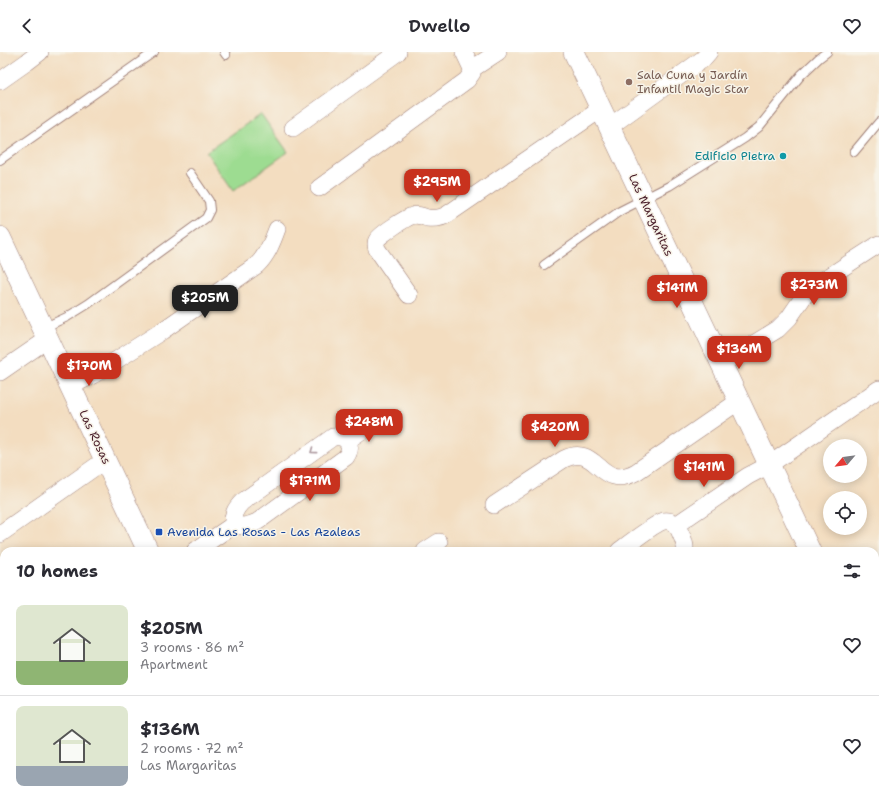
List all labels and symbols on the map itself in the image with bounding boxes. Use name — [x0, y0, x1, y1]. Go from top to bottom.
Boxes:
place label: Sala Cuna y Jardín Infantil Magic Star — [637, 67, 749, 97]
marker: Sala Cuna y Jardín Infantil Magic Star — [624, 77, 634, 87]
place label: Edificio Pietra — [695, 148, 776, 164]
marker: Edificio Pietra — [778, 151, 788, 161]
pin: $295M — [409, 169, 465, 203]
street label: Las Margaritas — [625, 171, 677, 259]
pin: $273M — [786, 272, 842, 306]
pin: $141M — [649, 275, 705, 309]
pin: $205M — [177, 285, 233, 319]
pin: $136M — [711, 336, 767, 370]
pin: $170M — [61, 353, 117, 387]
street label: Las Rosas — [75, 407, 115, 467]
pin: $248M — [341, 409, 397, 443]
pin: $420M — [527, 414, 583, 448]
north arrow — [823, 439, 867, 483]
one-way arrow — [311, 446, 318, 453]
pin: $141M — [676, 454, 732, 488]
pin: $171M — [282, 468, 338, 502]
place label: Avenida Las Rosas - Las Azaleas — [167, 524, 360, 540]
marker: Avenida Las Rosas - Las Azaleas — [154, 527, 164, 537]

